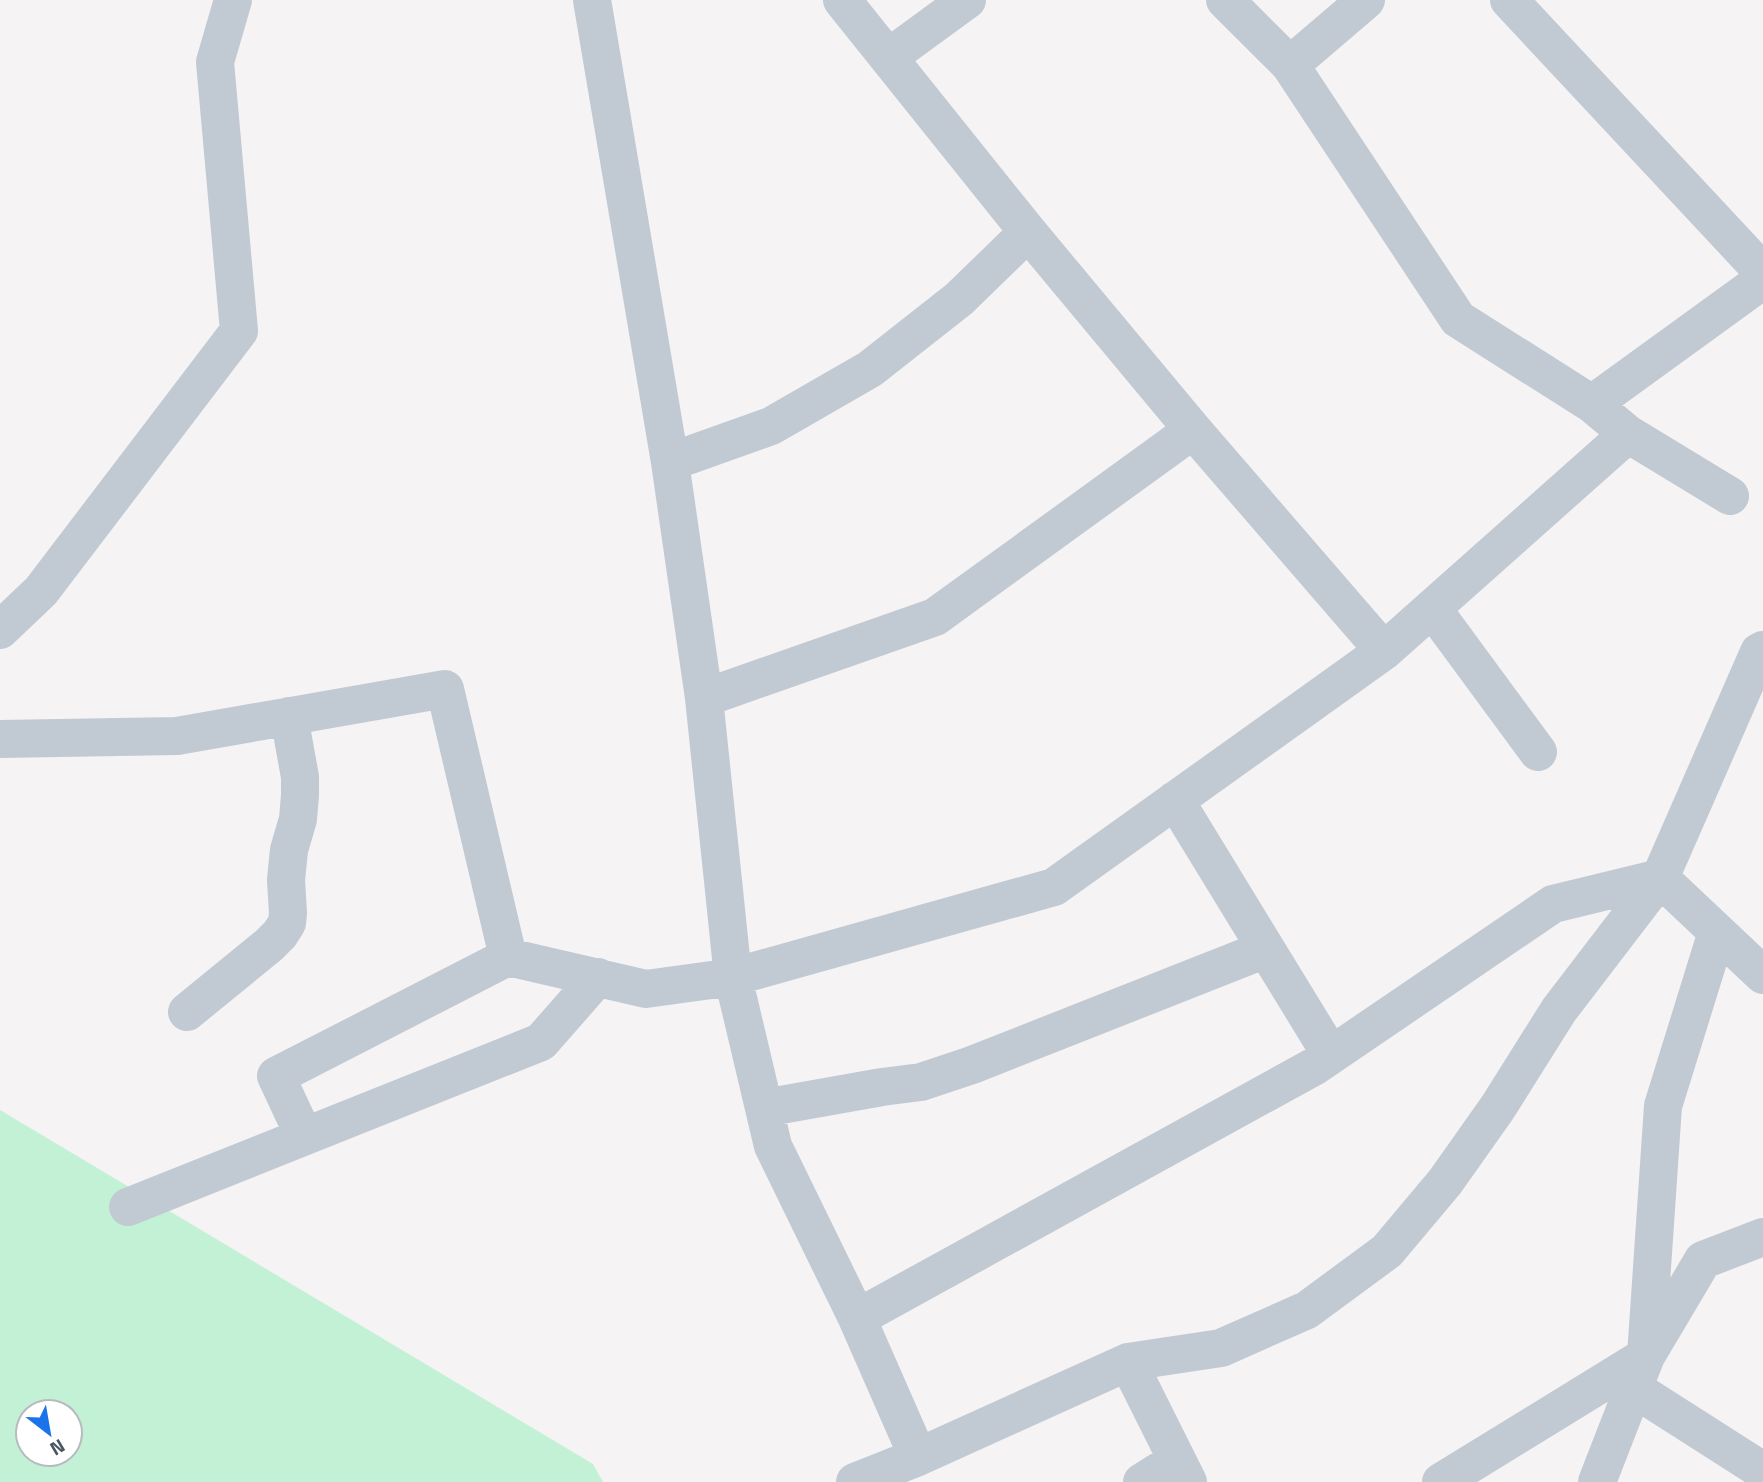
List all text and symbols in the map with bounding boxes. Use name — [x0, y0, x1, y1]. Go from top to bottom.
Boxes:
north arrow — [14, 1398, 84, 1468]
text: N — [45, 1432, 71, 1464]

